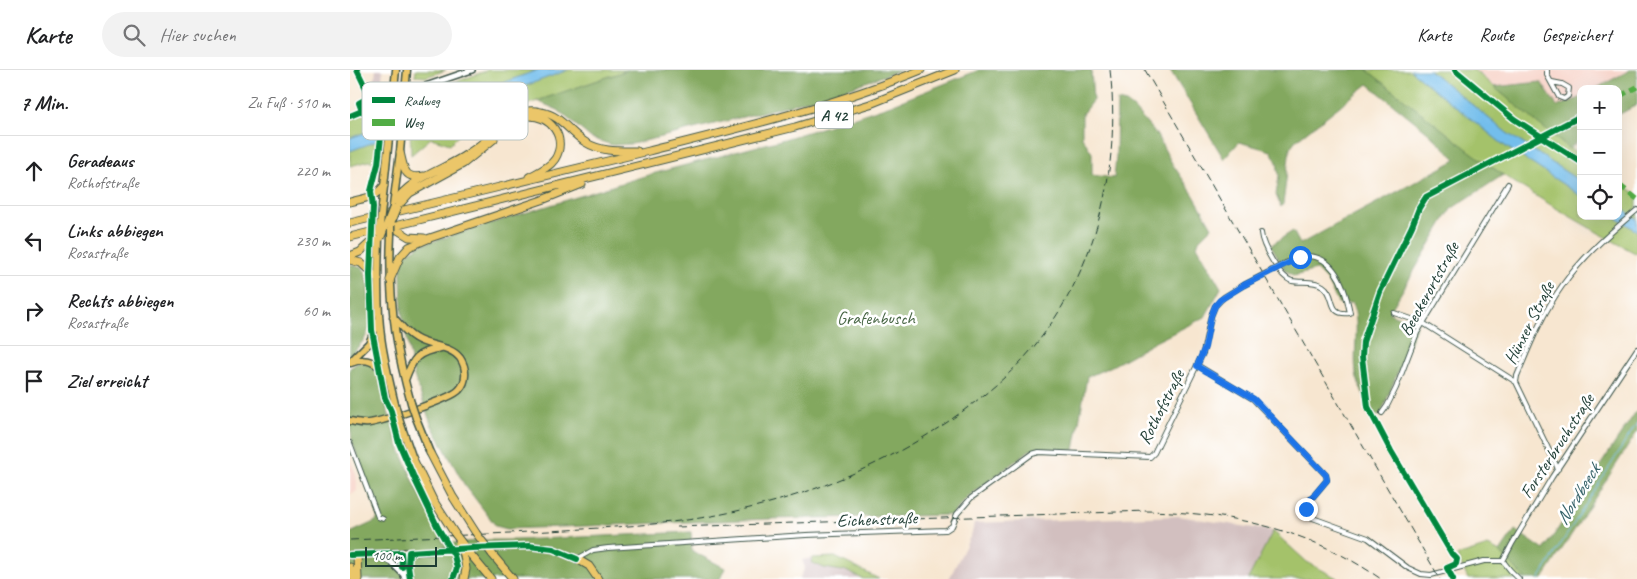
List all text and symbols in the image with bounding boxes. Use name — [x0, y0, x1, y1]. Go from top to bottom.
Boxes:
search box — [102, 12, 452, 57]
text: Karte — [25, 20, 72, 50]
icon: search — [120, 21, 148, 49]
text: Hier suchen — [160, 23, 236, 47]
text: Karte — [1417, 24, 1452, 46]
text: Route — [1480, 24, 1514, 46]
text: Gespeichert — [1542, 24, 1612, 46]
legend — [362, 82, 528, 140]
map controls — [1577, 85, 1622, 220]
button: + — [1577, 85, 1622, 130]
text: 7 Min. — [20, 90, 68, 116]
text: Radweg — [404, 92, 441, 109]
text: Zu Fuß · 510 m — [247, 93, 330, 113]
road number: A 42 — [815, 102, 853, 128]
text: Weg — [404, 114, 425, 131]
button: − — [1577, 130, 1622, 175]
text: Geradeaus — [67, 149, 134, 173]
icon: ahead — [20, 157, 48, 185]
text: 220 m — [296, 161, 330, 181]
text: Rothofstraße — [67, 173, 139, 193]
button: locate — [1577, 175, 1622, 220]
text: Links abbiegen — [67, 219, 163, 243]
icon: left — [20, 227, 48, 255]
text: 230 m — [296, 231, 330, 251]
street label: Beeckerortstraße — [1394, 237, 1464, 340]
text: Rosastraße — [67, 243, 128, 263]
route start — [1289, 246, 1312, 269]
street label: Hünxer Straße — [1499, 277, 1560, 368]
text: Rechts abbiegen — [67, 289, 173, 313]
icon: right — [20, 297, 48, 325]
text: 60 m — [303, 301, 330, 321]
park label: Grafenbusch — [837, 307, 917, 329]
text: Rosastraße — [67, 313, 128, 333]
street label: Rothofstraße — [1133, 365, 1190, 448]
icon: arrive — [20, 367, 48, 395]
text: Ziel erreicht — [67, 369, 147, 393]
street label: Forsterbruchstraße — [1515, 389, 1600, 502]
water label: Nordbeeck — [1550, 457, 1607, 529]
route end — [1295, 498, 1318, 521]
street label: Eichenstraße — [836, 507, 919, 531]
scale bar — [365, 544, 438, 567]
text: 100 m — [372, 547, 402, 564]

